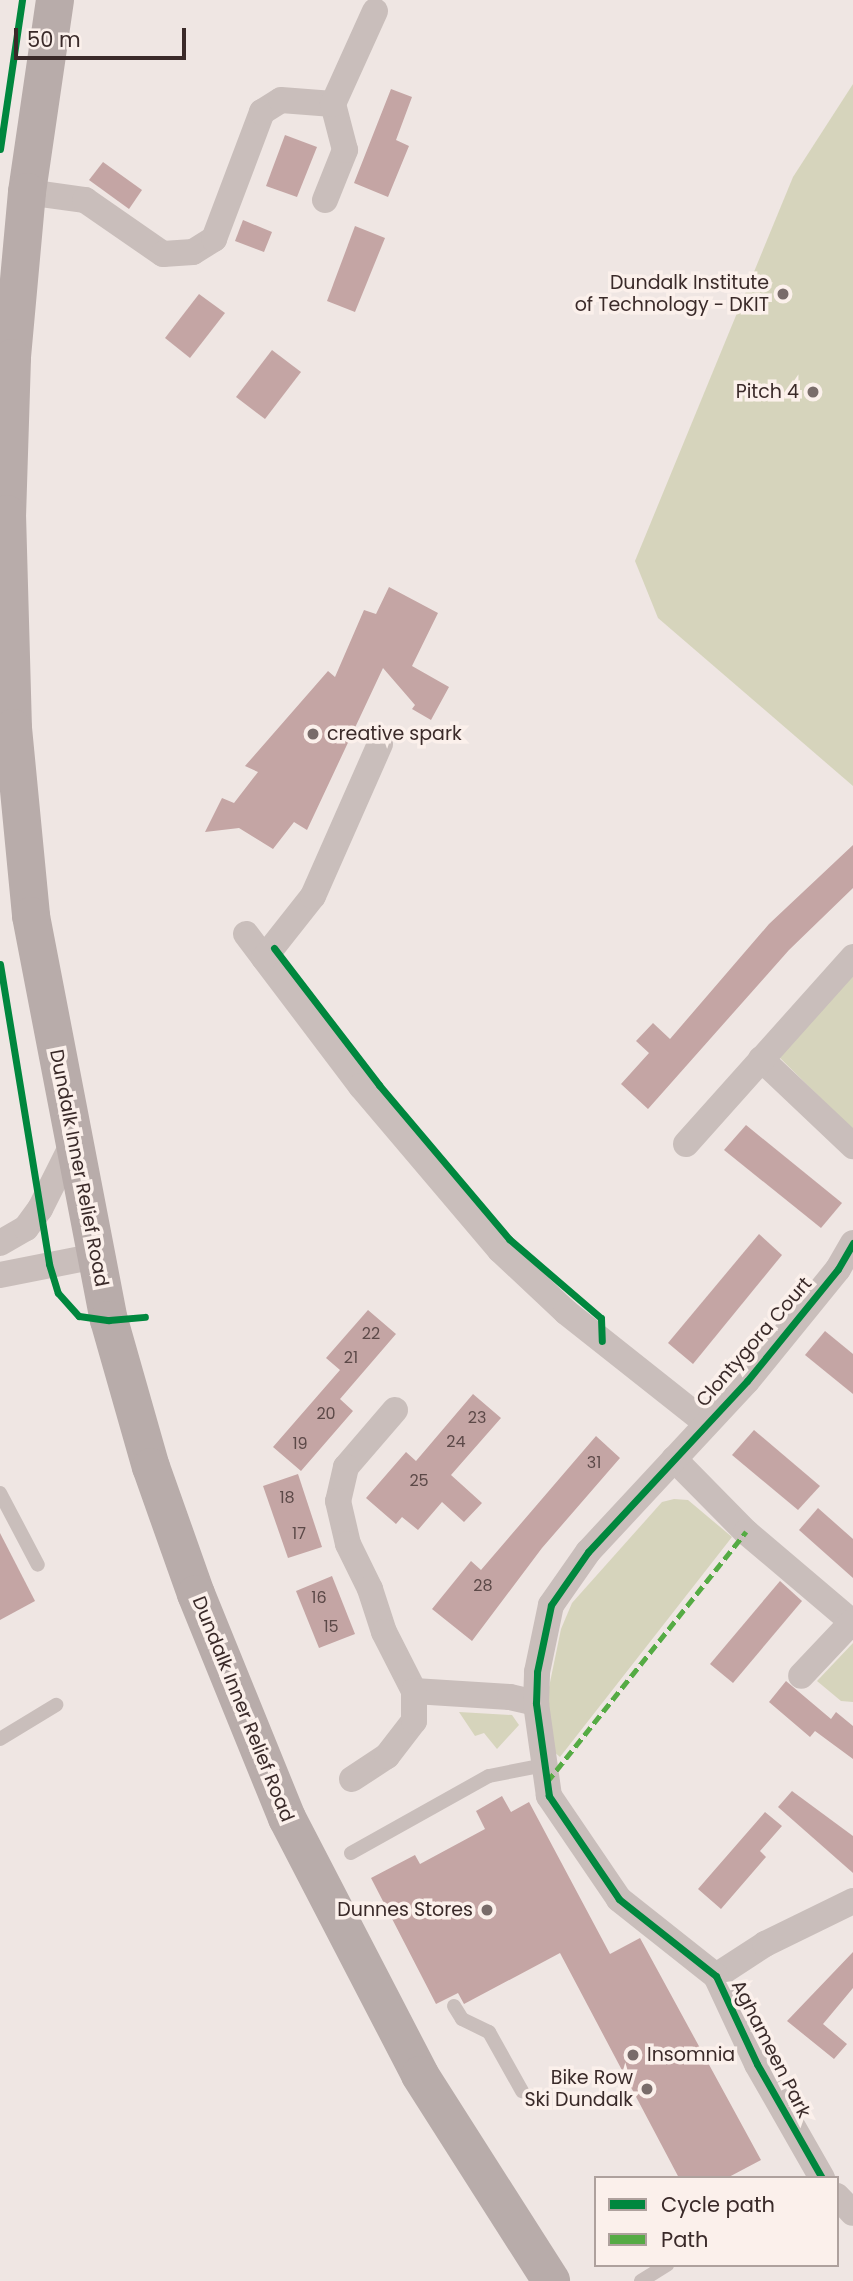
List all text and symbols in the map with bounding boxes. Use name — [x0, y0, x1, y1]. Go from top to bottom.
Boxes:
scale bar — [18, 14, 189, 58]
text: 50 m — [27, 25, 81, 54]
place label: Dundalk Institute of Technology - DKIT — [575, 272, 769, 316]
marker: Dundalk Institute of Technology - DKIT — [775, 286, 791, 302]
place label: Pitch 4 — [736, 381, 799, 403]
marker: Pitch 4 — [805, 384, 821, 400]
place label: creative spark — [327, 723, 462, 745]
marker: creative spark — [305, 726, 321, 742]
street label: Dundalk Inner Relief Road — [45, 1047, 113, 1289]
street label: Clontygora Court — [692, 1273, 816, 1411]
house number: 22 — [362, 1324, 380, 1344]
house number: 21 — [344, 1348, 358, 1368]
house number: 20 — [316, 1404, 336, 1424]
house number: 23 — [468, 1408, 486, 1428]
house number: 24 — [446, 1432, 466, 1452]
house number: 19 — [292, 1434, 308, 1454]
house number: 31 — [587, 1453, 601, 1473]
house number: 25 — [409, 1471, 429, 1491]
house number: 18 — [279, 1488, 295, 1508]
house number: 17 — [292, 1524, 306, 1544]
house number: 28 — [473, 1576, 493, 1596]
house number: 16 — [311, 1588, 327, 1608]
street label: Dundalk Inner Relief Road — [187, 1593, 299, 1825]
house number: 15 — [323, 1617, 339, 1637]
place label: Dunnes Stores — [337, 1899, 473, 1921]
marker: Dunnes Stores — [479, 1902, 495, 1918]
street label: Aghameen Park — [726, 1976, 816, 2122]
place label: Insomnia — [647, 2044, 735, 2066]
marker: Insomnia — [625, 2047, 641, 2063]
place label: Bike Row Ski Dundalk — [524, 2067, 633, 2111]
marker: Bike Row Ski Dundalk — [639, 2081, 655, 2097]
legend — [594, 2176, 839, 2267]
text: Cycle path — [661, 2190, 775, 2219]
text: Path — [661, 2225, 708, 2254]

